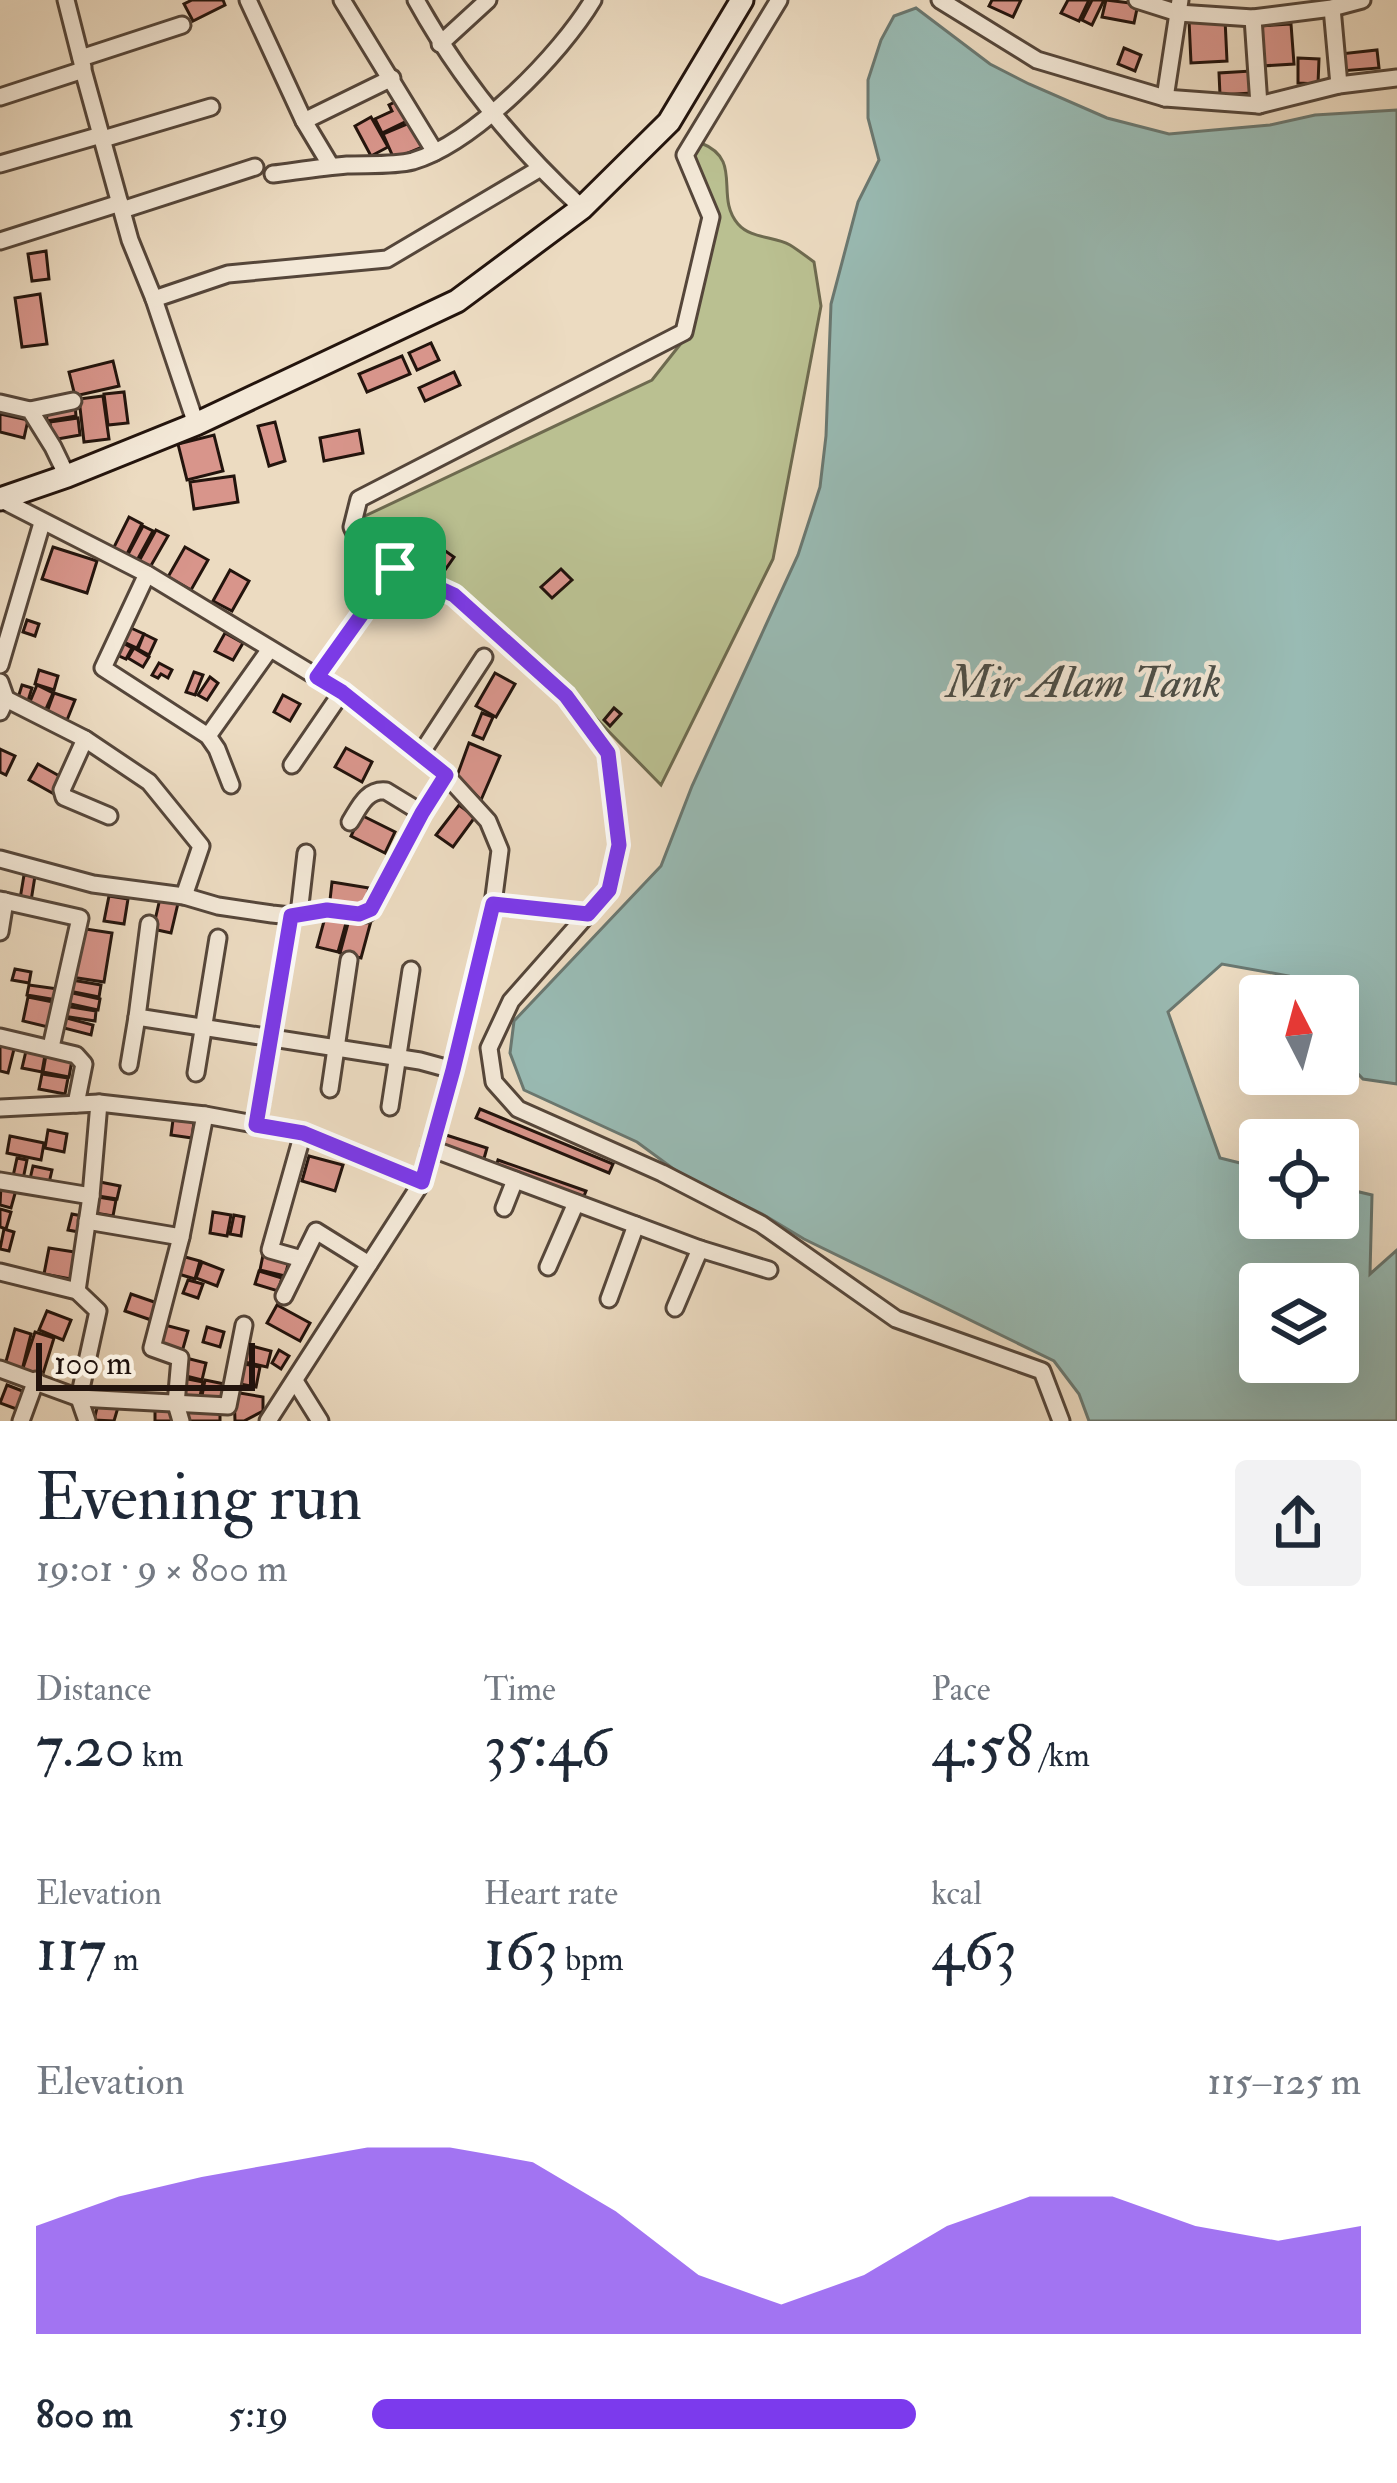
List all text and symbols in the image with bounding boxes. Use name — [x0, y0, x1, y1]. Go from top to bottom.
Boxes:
pin — [344, 517, 446, 619]
icon: arrive — [362, 535, 428, 601]
water label: Mir Alam Tank — [943, 655, 1222, 711]
north arrow — [1239, 975, 1359, 1095]
map controls — [1239, 975, 1359, 1383]
button: locate — [1239, 1119, 1359, 1239]
button: layers — [1239, 1263, 1359, 1383]
scale bar — [36, 1337, 255, 1390]
text: 100 m — [54, 1343, 132, 1384]
text: Evening run — [36, 1457, 362, 1540]
button: share — [1235, 1460, 1361, 1586]
text: 19:01 · 9 × 800 m — [36, 1544, 287, 1593]
text: Distance — [36, 1669, 151, 1710]
text: Time — [484, 1669, 556, 1710]
text: Pace — [931, 1669, 991, 1710]
text: 7.20 — [36, 1710, 135, 1785]
text: 35:46 — [484, 1710, 610, 1785]
text: 4:58 — [931, 1710, 1033, 1785]
text: km — [135, 1735, 183, 1776]
text: /km — [1033, 1735, 1090, 1776]
text: Elevation — [36, 1873, 162, 1914]
text: Heart rate — [484, 1873, 618, 1914]
text: kcal — [931, 1873, 982, 1914]
text: 117 — [36, 1914, 106, 1989]
text: 163 — [484, 1914, 558, 1989]
text: 463 — [931, 1914, 1017, 1989]
text: m — [106, 1939, 139, 1980]
text: bpm — [558, 1939, 624, 1980]
text: Elevation — [36, 2057, 185, 2106]
text: 115–125 m — [1207, 2057, 1361, 2106]
text: 800 m — [36, 2390, 133, 2439]
text: 5:19 — [228, 2390, 289, 2439]

